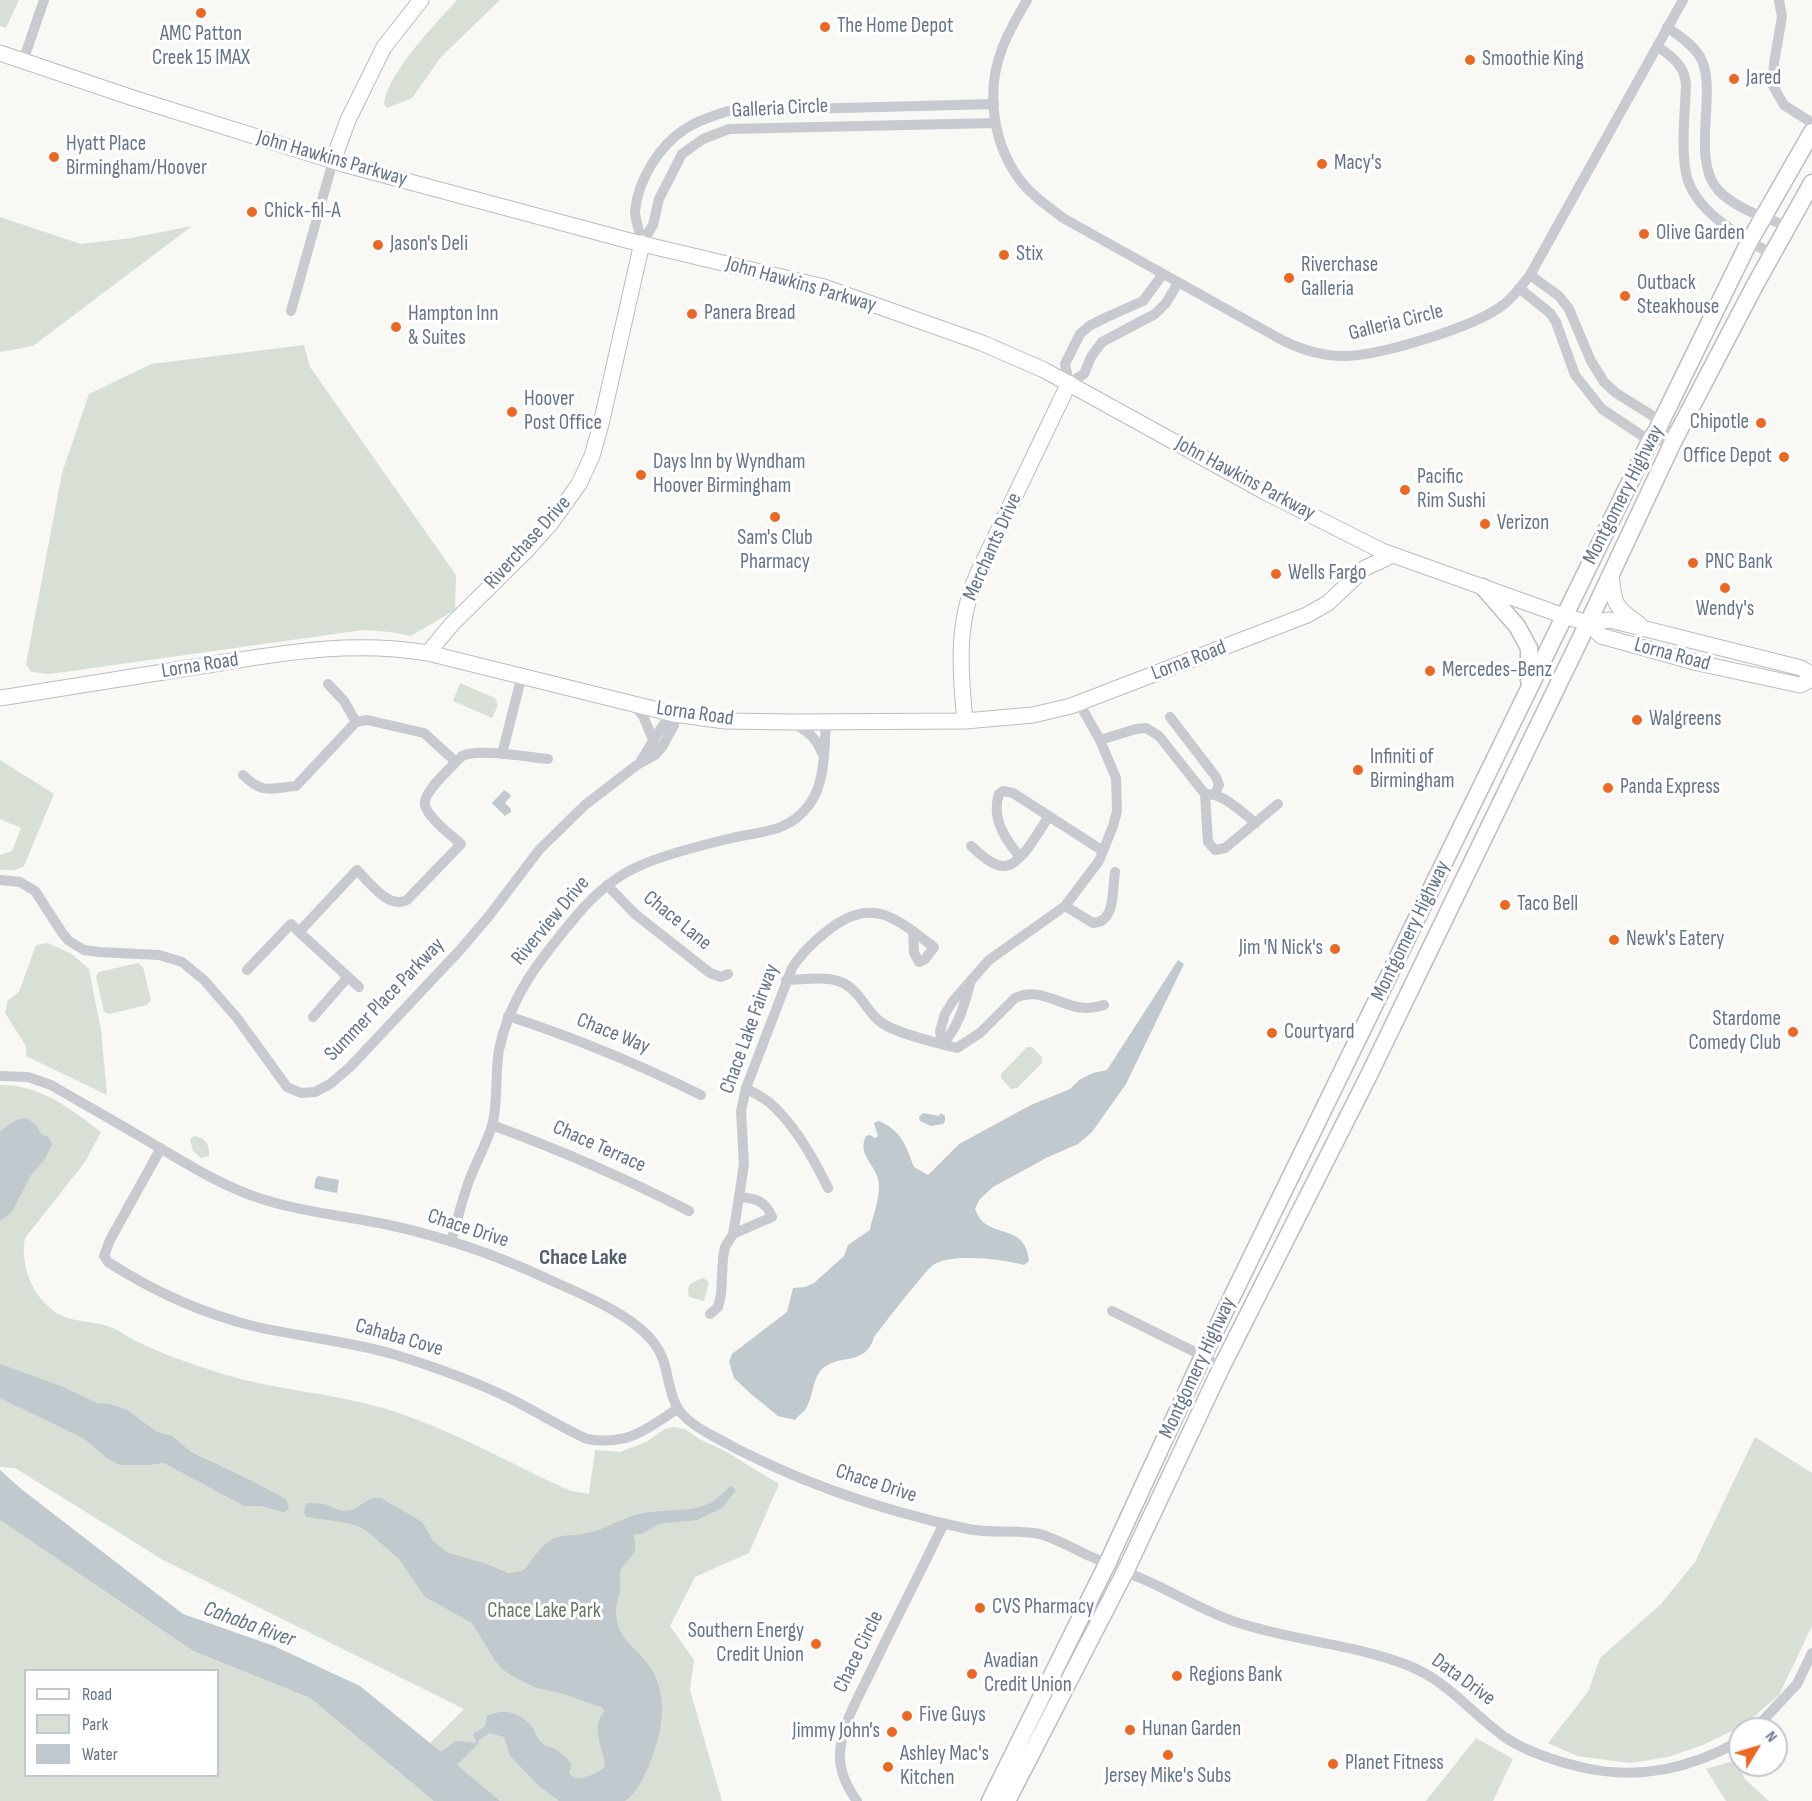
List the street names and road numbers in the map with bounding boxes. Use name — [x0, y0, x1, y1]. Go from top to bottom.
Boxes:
street label: Galleria Circle — [731, 94, 829, 124]
street label: John Hawkins Parkway — [254, 126, 410, 192]
street label: John Hawkins Parkway — [723, 252, 879, 318]
street label: Galleria Circle — [1346, 299, 1446, 347]
street label: Montgomery Highway — [1578, 421, 1670, 569]
street label: John Hawkins Parkway — [1171, 432, 1319, 526]
street label: Merchants Drive — [958, 489, 1028, 605]
street label: Riverchase Drive — [479, 491, 577, 595]
street label: Lorna Road — [1631, 633, 1713, 677]
street label: Lorna Road — [1148, 635, 1230, 687]
street label: Lorna Road — [160, 647, 240, 685]
street label: Lorna Road — [655, 696, 735, 732]
street label: Montgomery Highway — [1366, 857, 1456, 1005]
street label: Riverview Drive — [507, 871, 595, 971]
street label: Chace Lane — [638, 886, 716, 956]
street label: Summer Place Parkway — [320, 933, 450, 1067]
street label: Chace Lake Fairway — [715, 961, 785, 1097]
street label: Chace Way — [573, 1008, 653, 1060]
street label: Chace Terrace — [548, 1115, 650, 1179]
street label: Chace Drive — [424, 1204, 512, 1254]
street label: Montgomery Highway — [1154, 1293, 1242, 1443]
street label: Cahaba Cove — [352, 1313, 446, 1363]
street label: Chace Drive — [832, 1459, 920, 1509]
street label: Chace Circle — [828, 1607, 890, 1697]
street label: Data Drive — [1426, 1648, 1500, 1712]

